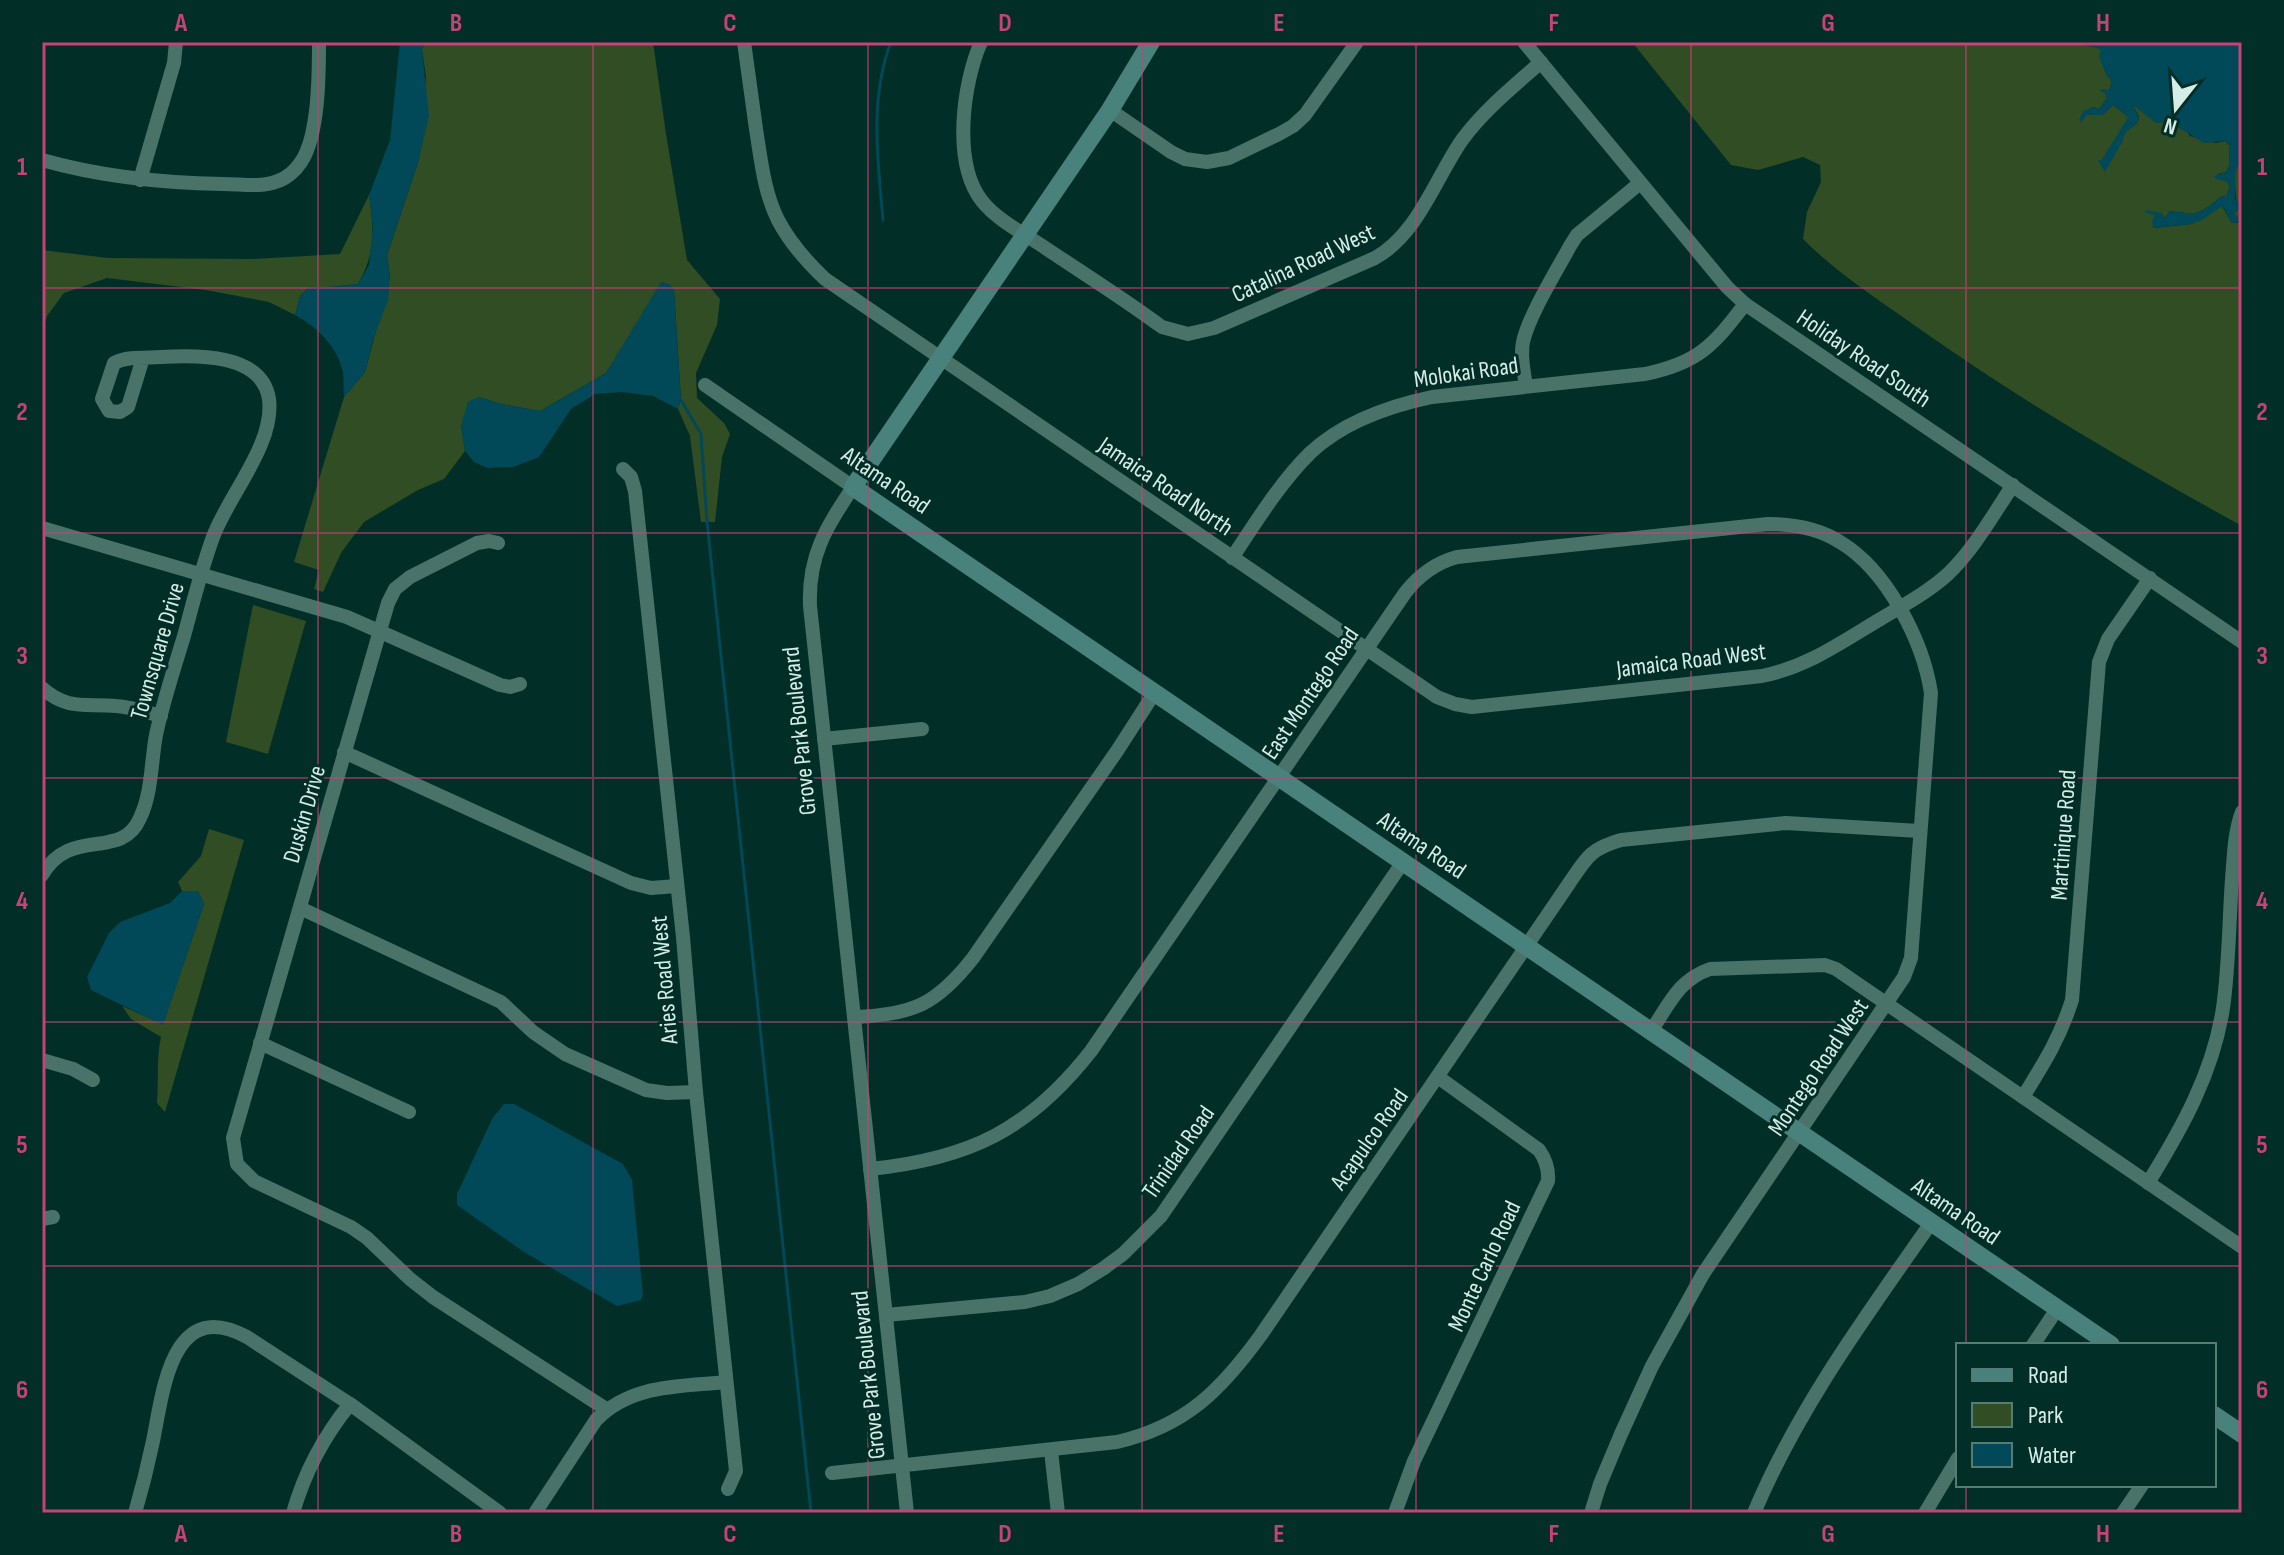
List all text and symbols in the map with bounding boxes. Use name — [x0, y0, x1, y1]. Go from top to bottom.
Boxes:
text: A — [174, 8, 188, 39]
text: B — [450, 8, 462, 39]
text: C — [723, 8, 737, 39]
text: D — [998, 8, 1012, 39]
text: E — [1273, 8, 1285, 39]
text: F — [1549, 8, 1560, 39]
text: G — [1821, 8, 1835, 39]
text: H — [2096, 8, 2110, 39]
north arrow — [2136, 68, 2216, 148]
text: N — [2161, 111, 2180, 140]
text: 1 — [17, 152, 27, 183]
text: 1 — [2257, 152, 2267, 183]
street label: Catalina Road West — [1227, 218, 1379, 309]
street label: Holiday Road South — [1791, 303, 1936, 414]
street label: Molokai Road — [1412, 351, 1520, 394]
text: 2 — [16, 397, 28, 428]
text: 2 — [2256, 397, 2268, 428]
street label: Jamaica Road North — [1092, 430, 1239, 542]
street label: Altama Road — [835, 440, 935, 520]
street label: Townsquare Drive — [124, 579, 191, 723]
street label: East Montego Road — [1256, 622, 1365, 765]
street label: Jamaica Road West — [1614, 637, 1767, 684]
text: 3 — [16, 641, 28, 672]
text: 3 — [2256, 641, 2268, 672]
street label: Grove Park Boulevard — [776, 645, 823, 817]
street label: Duskin Drive — [277, 762, 332, 866]
street label: Martinique Road — [2044, 769, 2083, 901]
street label: Altama Road — [1371, 805, 1471, 885]
text: 4 — [16, 886, 28, 917]
text: 4 — [2256, 886, 2268, 917]
street label: Aries Road West — [644, 915, 685, 1046]
street label: Montego Road West — [1762, 993, 1875, 1141]
street label: Acapulco Road — [1323, 1083, 1415, 1196]
street label: Trinidad Road — [1136, 1100, 1221, 1204]
text: 5 — [16, 1130, 28, 1161]
text: 5 — [2256, 1130, 2268, 1161]
street label: Altama Road — [1905, 1171, 2005, 1251]
street label: Monte Carlo Road — [1442, 1196, 1527, 1336]
street label: Grove Park Boulevard — [845, 1289, 892, 1461]
legend — [1956, 1343, 2216, 1487]
text: Road — [2028, 1361, 2068, 1390]
text: 6 — [16, 1375, 28, 1406]
text: 6 — [2256, 1375, 2268, 1406]
text: Park — [2028, 1401, 2063, 1430]
text: Water — [2028, 1441, 2076, 1470]
text: A — [174, 1519, 188, 1550]
text: B — [450, 1519, 462, 1550]
text: C — [723, 1519, 737, 1550]
text: D — [998, 1519, 1012, 1550]
text: E — [1273, 1519, 1285, 1550]
text: F — [1549, 1519, 1560, 1550]
text: G — [1821, 1519, 1835, 1550]
text: H — [2096, 1519, 2110, 1550]

